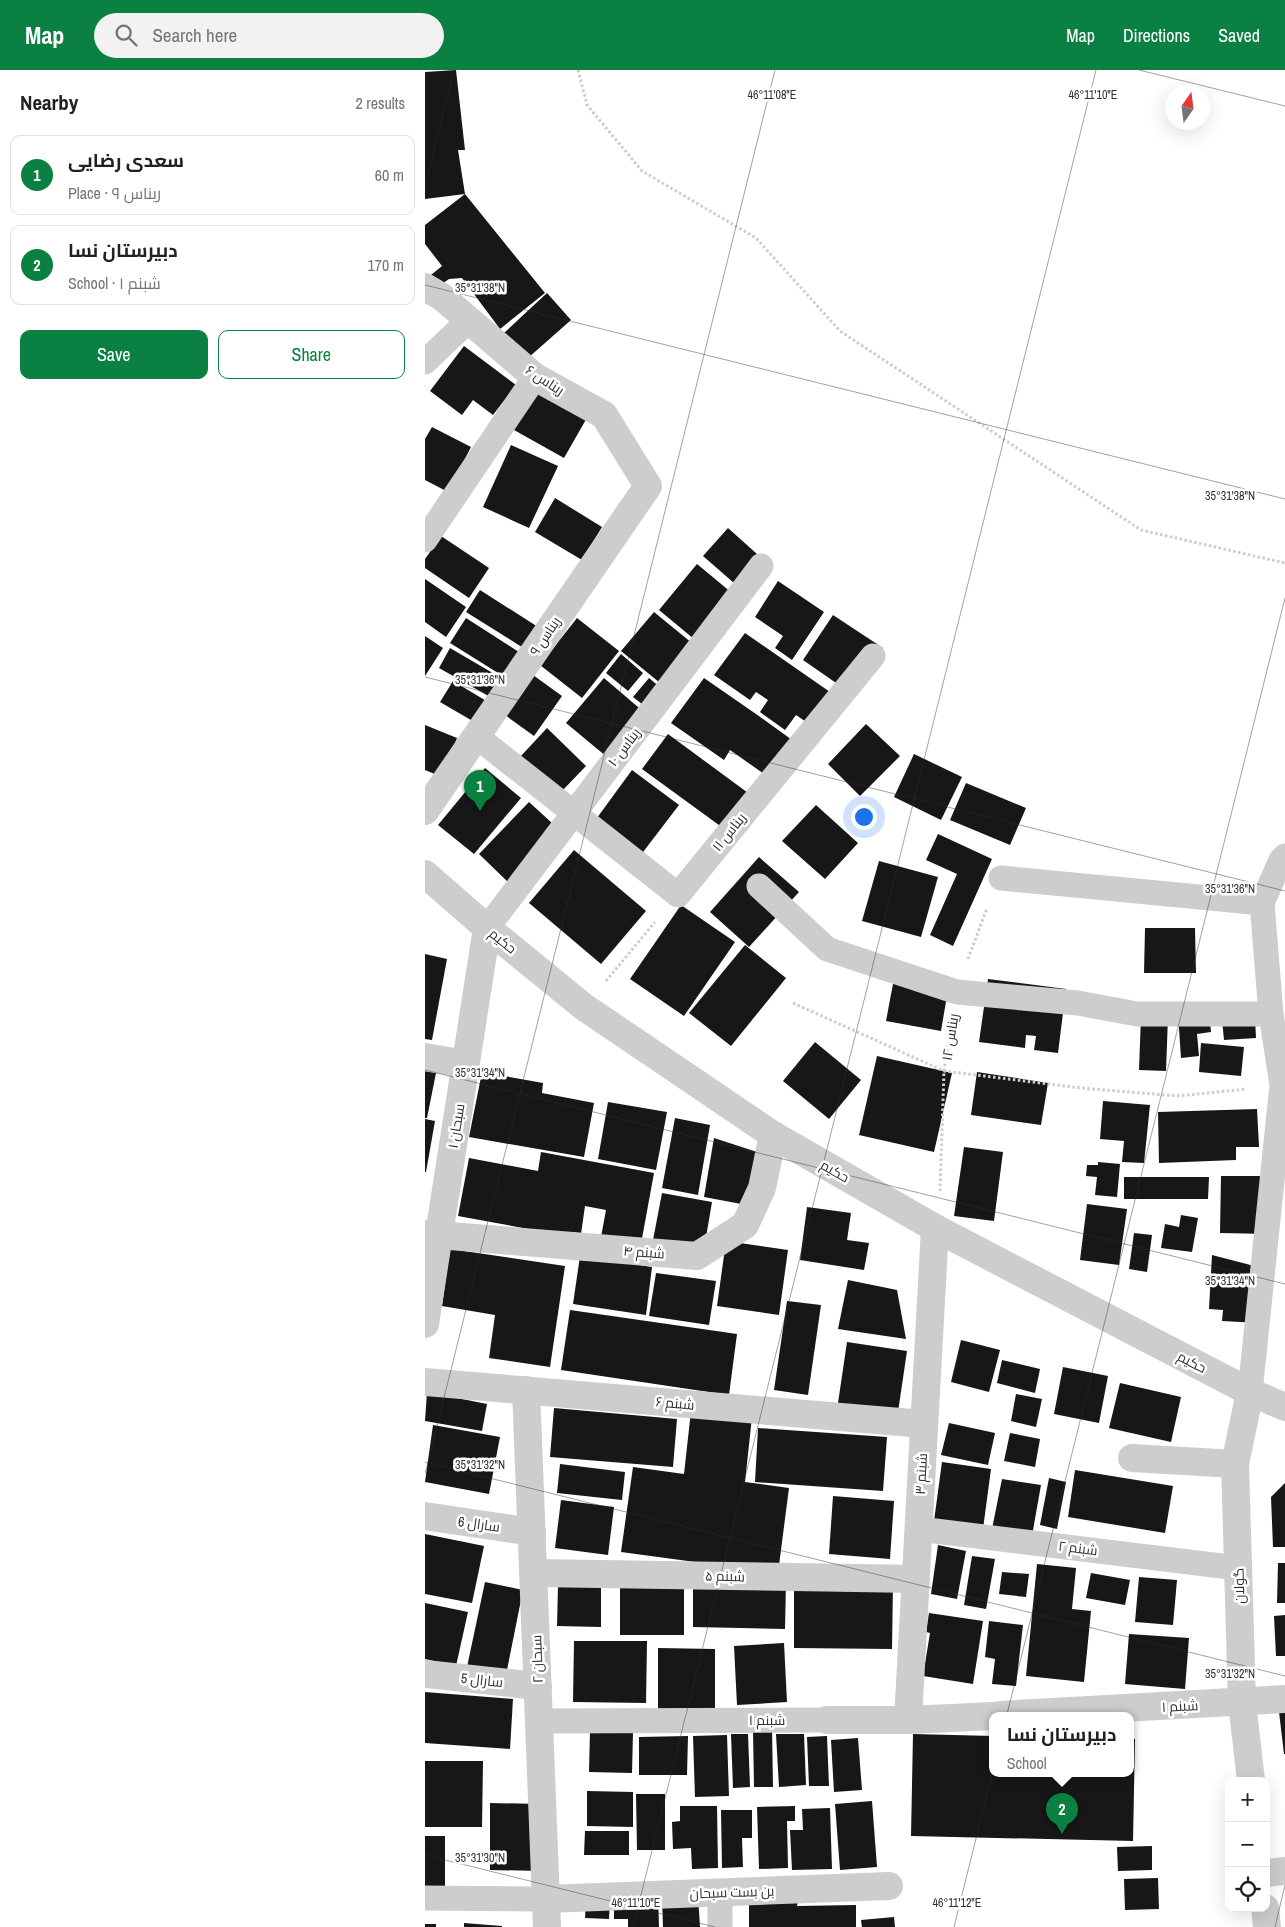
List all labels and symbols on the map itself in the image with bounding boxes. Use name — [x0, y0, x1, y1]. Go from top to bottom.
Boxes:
north arrow — [1165, 85, 1210, 130]
text: 46°11'08"E — [748, 87, 796, 103]
text: 46°11'10"E — [1069, 87, 1117, 103]
text: 35°31'38"N — [455, 280, 505, 296]
street label: ریناس ۶ — [522, 361, 568, 399]
text: 35°31'38"N — [1205, 488, 1255, 504]
street label: ریناس ۹ — [525, 613, 565, 659]
text: 35°31'36"N — [455, 672, 505, 688]
street label: ریناس ۱۰ — [604, 724, 644, 770]
pin: 1 — [464, 770, 496, 811]
your location — [851, 804, 877, 830]
street label: ریناس ۱۱ — [708, 809, 750, 855]
text: 35°31'36"N — [1205, 881, 1255, 897]
street label: حکیم — [485, 924, 520, 958]
street label: ریناس ۱۲ — [937, 1012, 963, 1062]
text: 35°31'34"N — [455, 1065, 505, 1081]
street label: سبحان ۱ — [444, 1102, 468, 1150]
street label: حکیم — [817, 1156, 853, 1187]
street label: شبنم ۴ — [623, 1242, 665, 1263]
text: 35°31'34"N — [1205, 1273, 1255, 1289]
street label: حکیم — [1174, 1347, 1210, 1378]
street label: شبنم ۶ — [655, 1392, 695, 1415]
street label: شبنم ۳ — [911, 1453, 932, 1495]
text: 35°31'32"N — [455, 1457, 505, 1473]
street label: سارال 6 — [457, 1512, 501, 1536]
street label: شبنم ۲ — [1057, 1537, 1099, 1560]
street label: شبنم ۵ — [705, 1567, 745, 1586]
street label: گولان — [1229, 1568, 1249, 1604]
street label: سبحان ۲ — [527, 1635, 547, 1683]
text: 35°31'32"N — [1205, 1666, 1255, 1682]
street label: سارال 5 — [460, 1669, 504, 1691]
street label: شبنم ۱ — [1161, 1696, 1199, 1717]
street label: شبنم ۱ — [749, 1711, 785, 1730]
pin: 2 — [1046, 1793, 1078, 1834]
text: 35°31'30"N — [455, 1850, 505, 1866]
street label: بن بست سبحان — [689, 1882, 775, 1902]
text: 46°11'10"E — [612, 1895, 660, 1911]
text: 46°11'12"E — [933, 1895, 981, 1911]

